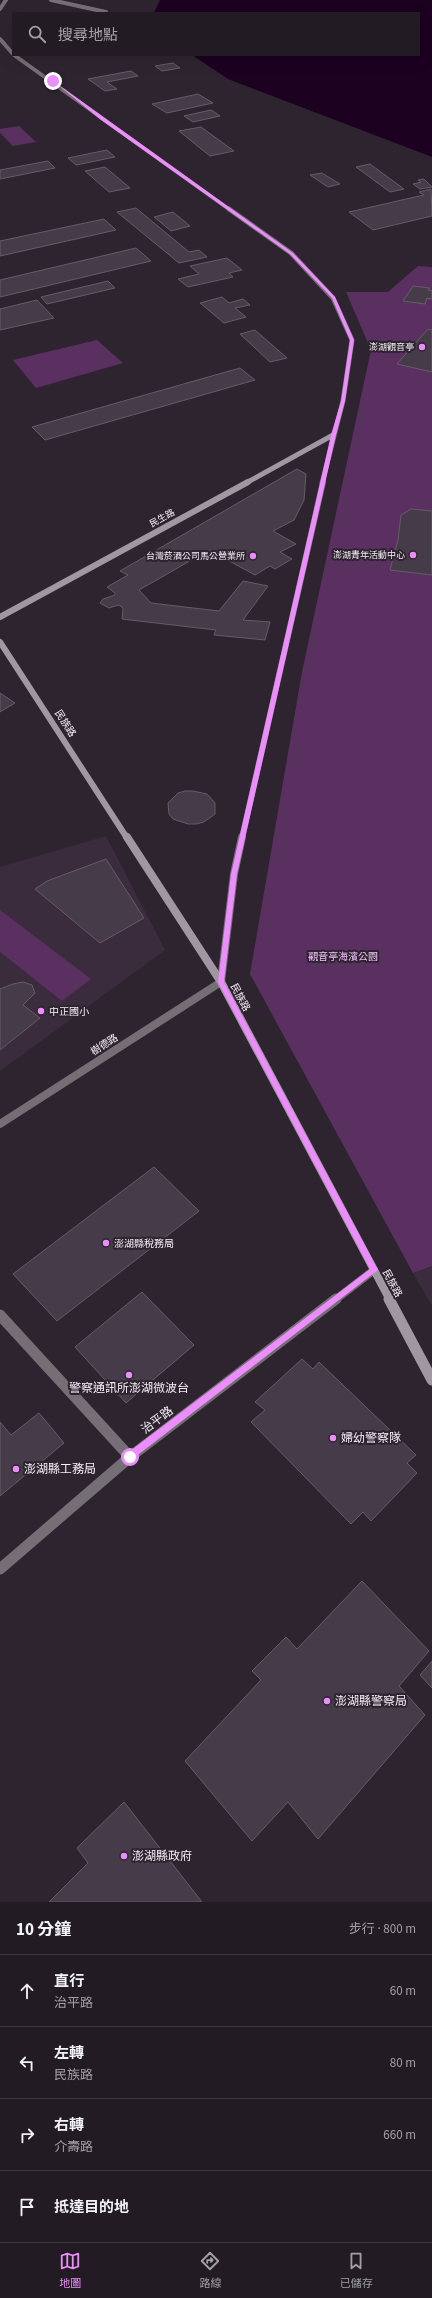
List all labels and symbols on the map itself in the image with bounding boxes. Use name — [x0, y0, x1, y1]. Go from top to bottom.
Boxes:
route end — [44, 72, 62, 90]
place label: 澎湖觀音亭 — [369, 341, 414, 354]
marker: 澎湖觀音亭 — [417, 342, 427, 352]
street label: 民生路 — [147, 506, 177, 531]
place label: 澎湖青年活動中心 — [333, 549, 405, 562]
place label: 台灣菸酒公司馬公營業所 — [146, 550, 245, 563]
marker: 澎湖青年活動中心 — [408, 550, 418, 560]
marker: 台灣菸酒公司馬公營業所 — [248, 551, 258, 561]
street label: 民族路 — [51, 707, 79, 740]
park label: 觀音亭海濱公園 — [308, 950, 378, 964]
street label: 民族路 — [227, 981, 253, 1014]
place label: 中正國小 — [49, 1005, 89, 1019]
marker: 中正國小 — [36, 1006, 46, 1016]
street label: 樹德路 — [88, 1031, 121, 1059]
place label: 澎湖縣稅務局 — [114, 1237, 174, 1251]
marker: 澎湖縣稅務局 — [101, 1238, 111, 1248]
street label: 民族路 — [379, 1267, 405, 1300]
marker: 警察通訊所澎湖微波台 — [124, 1370, 134, 1380]
place label: 警察通訊所澎湖微波台 — [69, 1380, 189, 1397]
street label: 治平路 — [138, 1403, 177, 1438]
place label: 婦幼警察隊 — [341, 1430, 401, 1447]
marker: 婦幼警察隊 — [328, 1433, 338, 1443]
route start — [121, 1448, 139, 1466]
place label: 澎湖縣工務局 — [24, 1461, 96, 1478]
marker: 澎湖縣工務局 — [11, 1464, 21, 1474]
place label: 澎湖縣警察局 — [335, 1693, 407, 1710]
marker: 澎湖縣警察局 — [322, 1696, 332, 1706]
place label: 澎湖縣政府 — [132, 1848, 192, 1865]
marker: 澎湖縣政府 — [119, 1851, 129, 1861]

